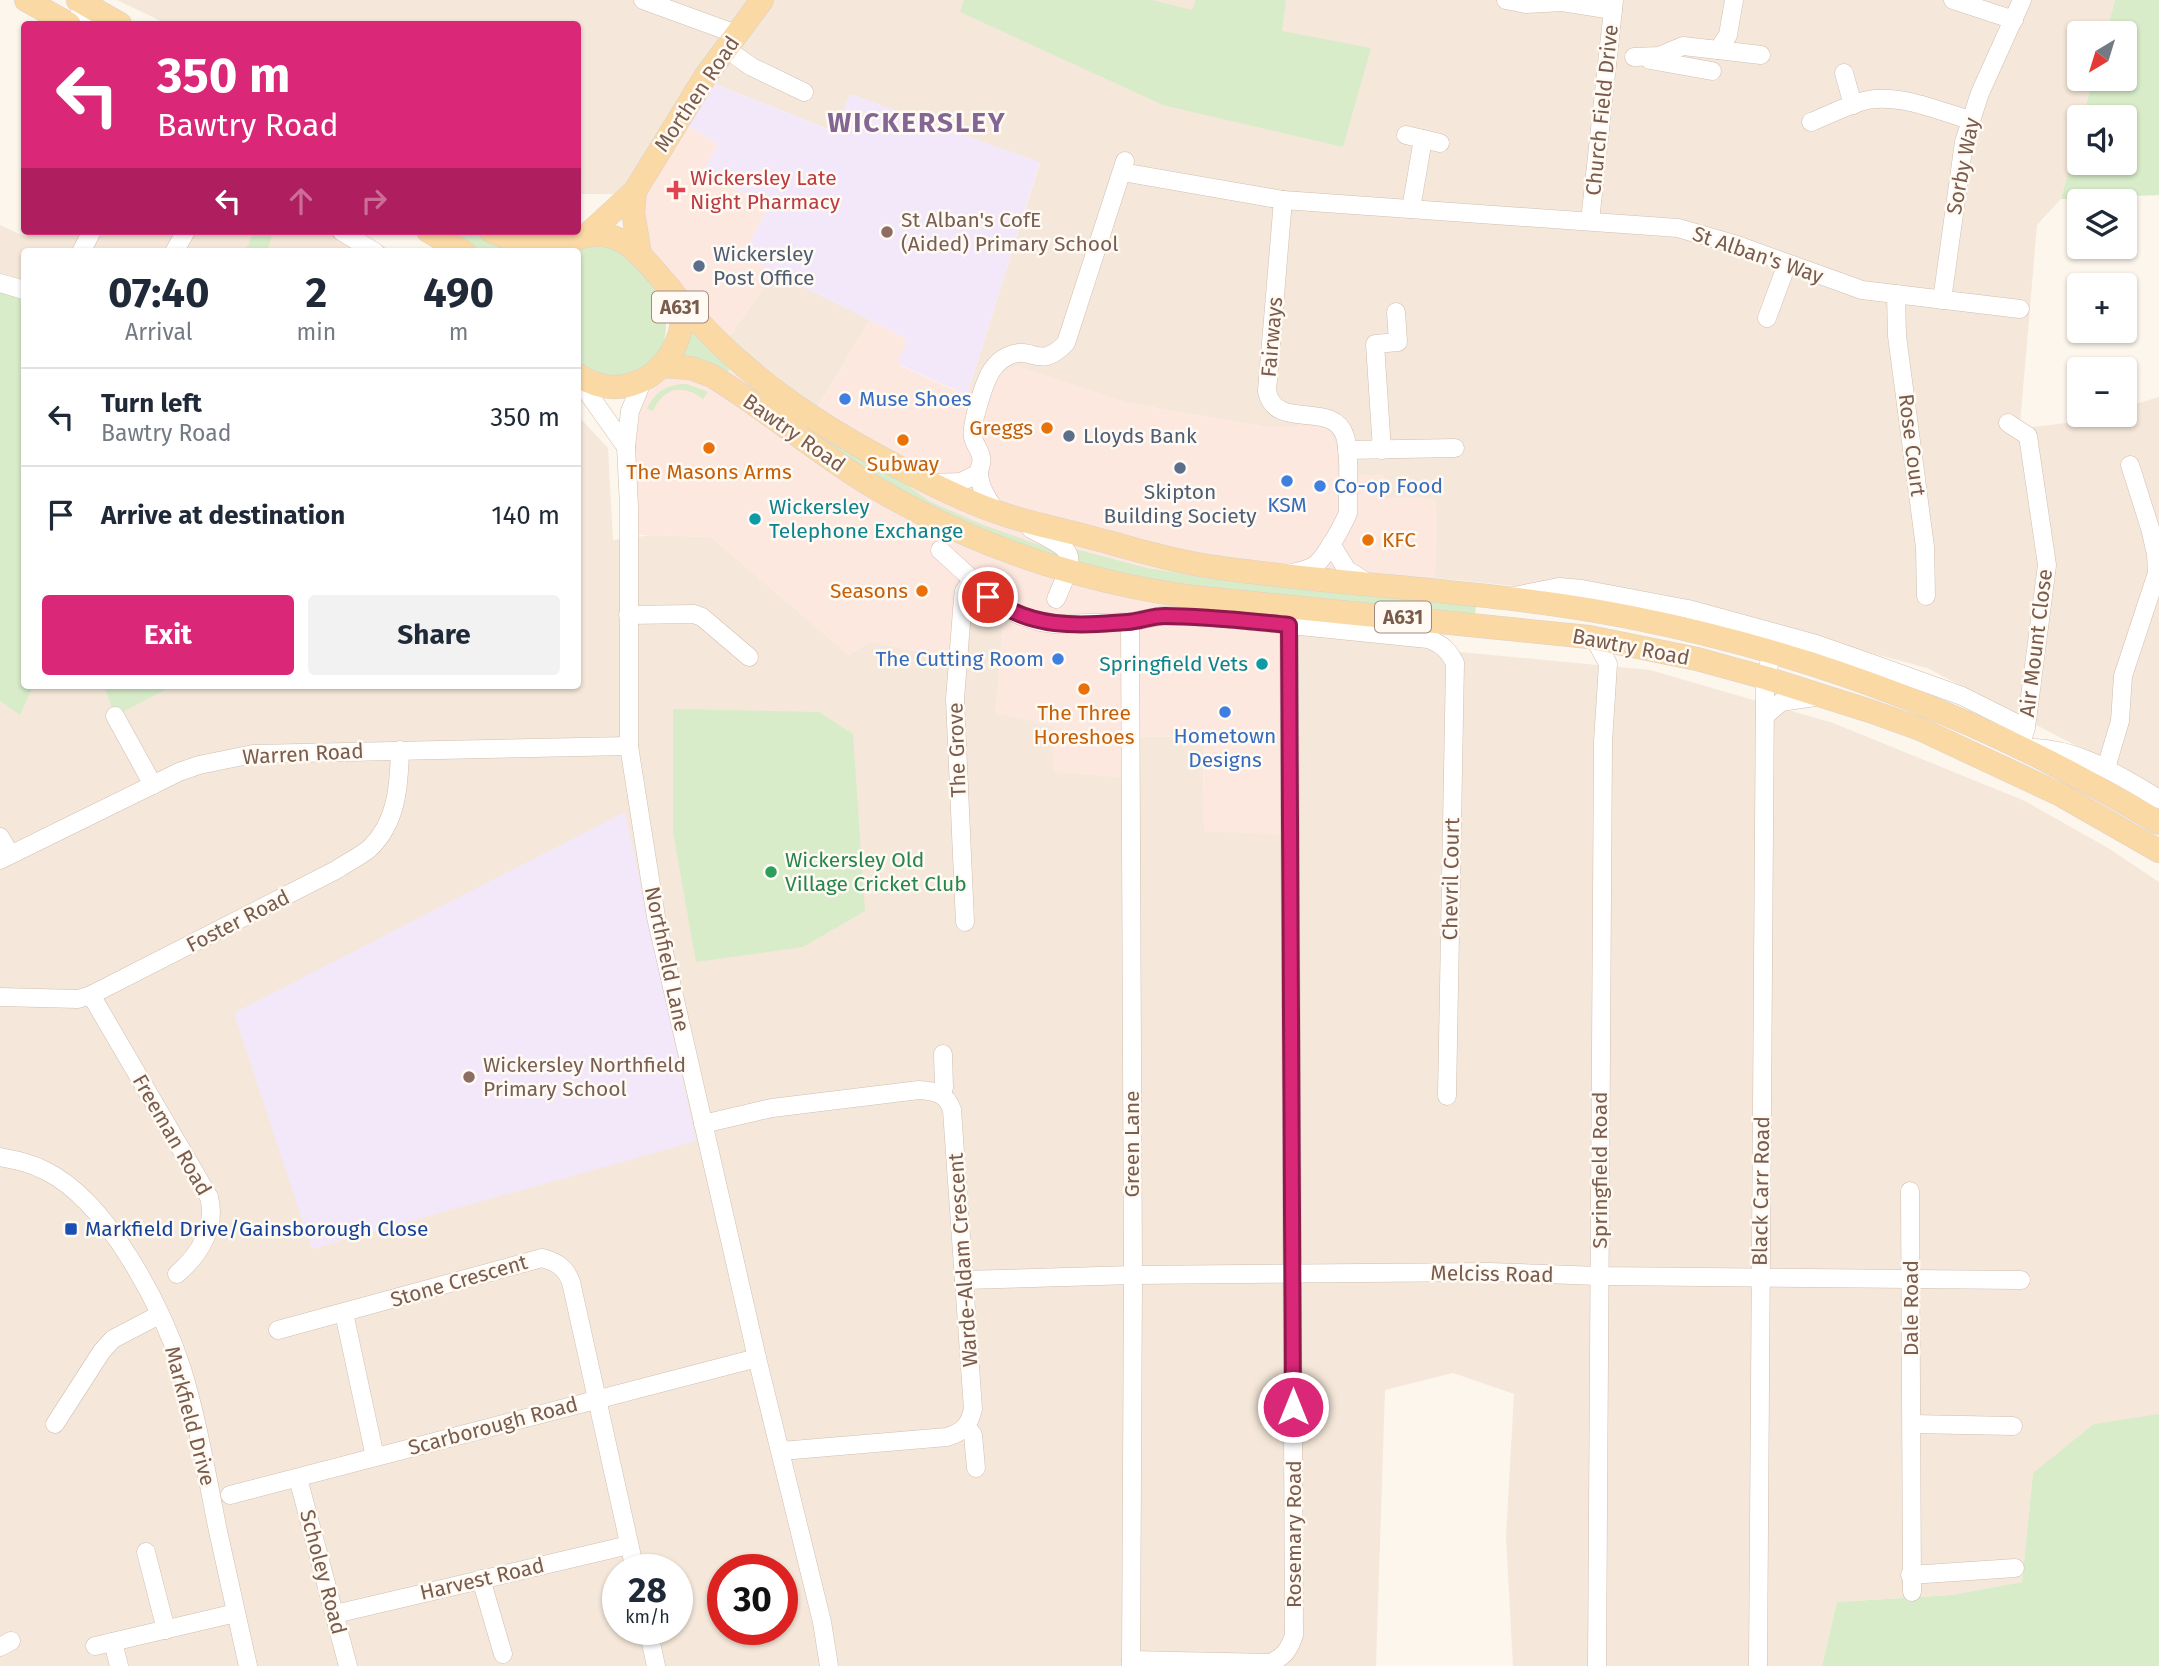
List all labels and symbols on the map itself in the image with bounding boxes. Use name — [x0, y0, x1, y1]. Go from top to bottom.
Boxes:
north arrow — [2067, 21, 2137, 91]
street label: Church Field Drive — [1580, 23, 1624, 197]
street label: Morthen Road — [649, 31, 745, 157]
district label: WICKERSLEY — [827, 106, 1007, 139]
street label: Sorby Way — [1941, 115, 1985, 217]
place label: Wickersley Late Night Pharmacy — [690, 165, 841, 215]
marker: Wickersley Late Night Pharmacy — [668, 182, 684, 198]
place label: St Alban's CofE (Aided) Primary School — [901, 207, 1118, 257]
street label: St Alban's Way — [1689, 220, 1827, 290]
marker: St Alban's CofE (Aided) Primary School — [879, 224, 895, 240]
place label: Wickersley Post Office — [713, 241, 815, 291]
marker: Wickersley Post Office — [691, 258, 707, 274]
road number: A631 — [652, 292, 708, 322]
street label: Fairways — [1256, 296, 1288, 378]
place label: Muse Shoes — [859, 386, 972, 412]
street label: Bawtry Road — [738, 388, 850, 478]
marker: Muse Shoes — [837, 391, 853, 407]
street label: Rose Court — [1893, 392, 1931, 498]
place label: Greggs — [969, 415, 1033, 441]
marker: Greggs — [1039, 420, 1055, 436]
place label: Lloyds Bank — [1083, 423, 1197, 449]
marker: Lloyds Bank — [1061, 428, 1077, 444]
marker: Subway — [895, 432, 911, 448]
marker: The Masons Arms — [701, 440, 717, 456]
place label: Subway — [867, 451, 940, 477]
place label: The Masons Arms — [626, 459, 792, 485]
marker: Skipton Building Society — [1172, 460, 1188, 476]
marker: KSM — [1279, 473, 1295, 489]
place label: Co-op Food — [1334, 473, 1443, 499]
marker: Co-op Food — [1312, 478, 1328, 494]
place label: Skipton Building Society — [1103, 479, 1257, 529]
place label: KSM — [1267, 492, 1307, 518]
place label: Wickersley Telephone Exchange — [769, 494, 963, 544]
marker: Wickersley Telephone Exchange — [747, 511, 763, 527]
place label: KFC — [1382, 527, 1416, 553]
marker: KFC — [1360, 532, 1376, 548]
pin — [958, 567, 1018, 627]
street label: Air Mount Close — [2014, 567, 2058, 719]
place label: Seasons — [830, 578, 908, 604]
marker: Seasons — [914, 583, 930, 599]
road number: A631 — [1375, 602, 1431, 632]
street label: Bawtry Road — [1570, 623, 1692, 671]
place label: The Cutting Room — [875, 646, 1044, 672]
marker: The Cutting Room — [1050, 651, 1066, 667]
place label: Springfield Vets — [1099, 651, 1248, 677]
marker: Springfield Vets — [1254, 656, 1270, 672]
marker: The Three Horeshoes — [1076, 681, 1092, 697]
place label: The Three Horeshoes — [1033, 700, 1135, 750]
street label: The Grove — [942, 702, 972, 798]
marker: Hometown Designs — [1217, 704, 1233, 720]
place label: Hometown Designs — [1174, 723, 1276, 773]
street label: Warren Road — [242, 738, 364, 770]
street label: Chevril Court — [1437, 817, 1465, 941]
place label: Wickersley Old Village Cricket Club — [785, 847, 967, 897]
marker: Wickersley Old Village Cricket Club — [763, 864, 779, 880]
street label: Foster Road — [182, 884, 294, 958]
street label: Northfield Lane — [639, 884, 695, 1034]
place label: Wickersley Northfield Primary School — [483, 1052, 686, 1102]
marker: Wickersley Northfield Primary School — [461, 1069, 477, 1085]
street label: Freeman Road — [127, 1070, 217, 1200]
street label: Green Lane — [1119, 1091, 1145, 1197]
street label: Springfield Road — [1587, 1091, 1613, 1249]
street label: Black Carr Road — [1747, 1116, 1775, 1266]
street label: Warde-Aldam Crescent — [943, 1152, 983, 1368]
place label: Markfield Drive/Gainsborough Close — [85, 1216, 428, 1242]
marker: Markfield Drive/Gainsborough Close — [63, 1221, 79, 1237]
street label: Stone Crescent — [387, 1249, 531, 1313]
street label: Melciss Road — [1430, 1260, 1554, 1288]
street label: Dale Road — [1898, 1260, 1924, 1356]
street label: Markfield Drive — [159, 1343, 221, 1489]
position arrow — [1256, 1370, 1330, 1444]
street label: Scarborough Road — [405, 1391, 581, 1461]
street label: Rosemary Road — [1281, 1460, 1307, 1608]
street label: Scholey Road — [294, 1507, 352, 1637]
street label: Harvest Road — [417, 1552, 547, 1606]
speed limit sign: 30 — [707, 1554, 798, 1645]

